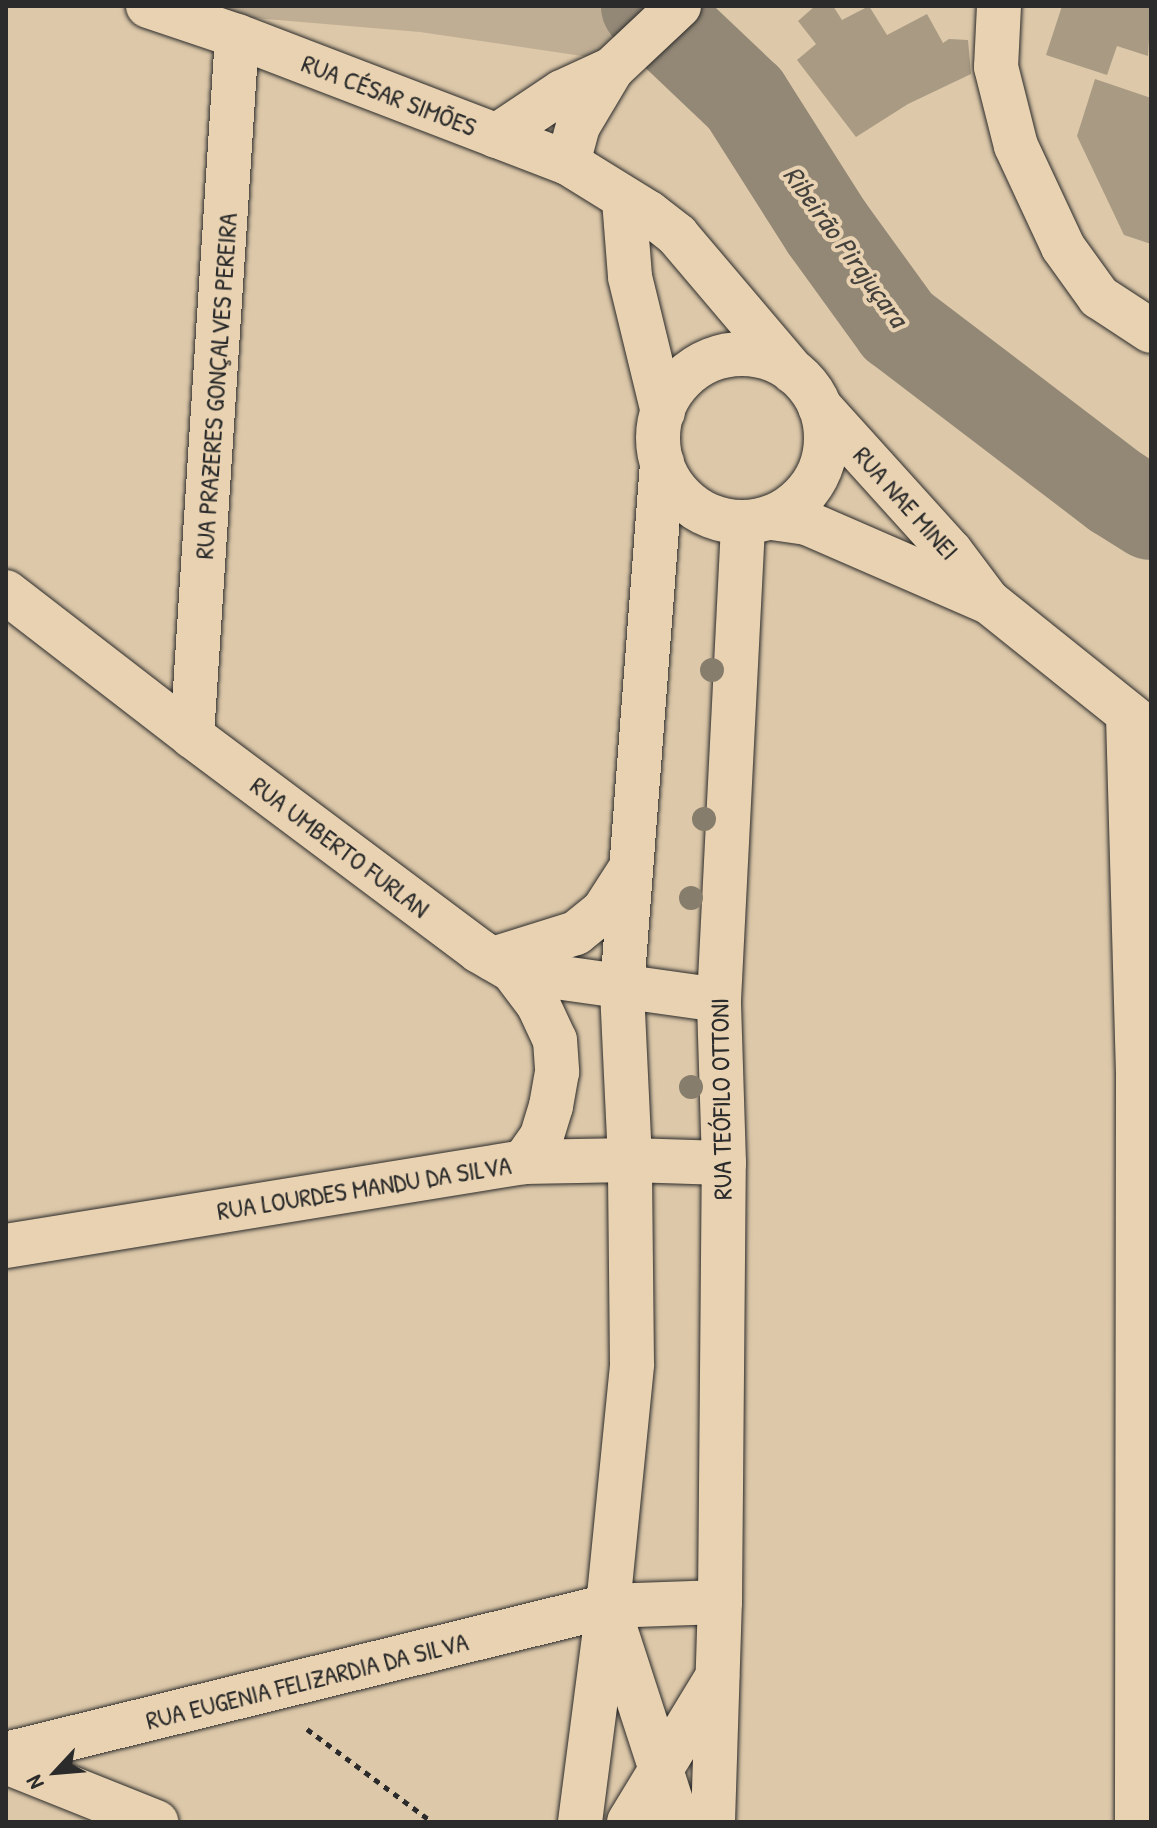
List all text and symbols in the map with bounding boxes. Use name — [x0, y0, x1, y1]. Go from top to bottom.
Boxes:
street label: RUA CÉSAR SIMÕES — [297, 47, 481, 143]
water label: Ribeirão Pirajuçara — [776, 159, 916, 333]
street label: RUA PRAZERES GONÇALVES PEREIRA — [188, 212, 244, 560]
street label: RUA NAE MINEI — [847, 440, 965, 566]
street label: RUA UMBERTO FURLAN — [244, 770, 436, 924]
street label: RUA TEÓFILO OTTONI — [704, 998, 738, 1200]
street label: RUA LOURDES MANDU DA SILVA — [215, 1149, 513, 1227]
street label: RUA EUGENIA FELIZARDIA DA SILVA — [143, 1626, 471, 1736]
north arrow — [16, 1732, 96, 1812]
text: N — [18, 1771, 50, 1794]

